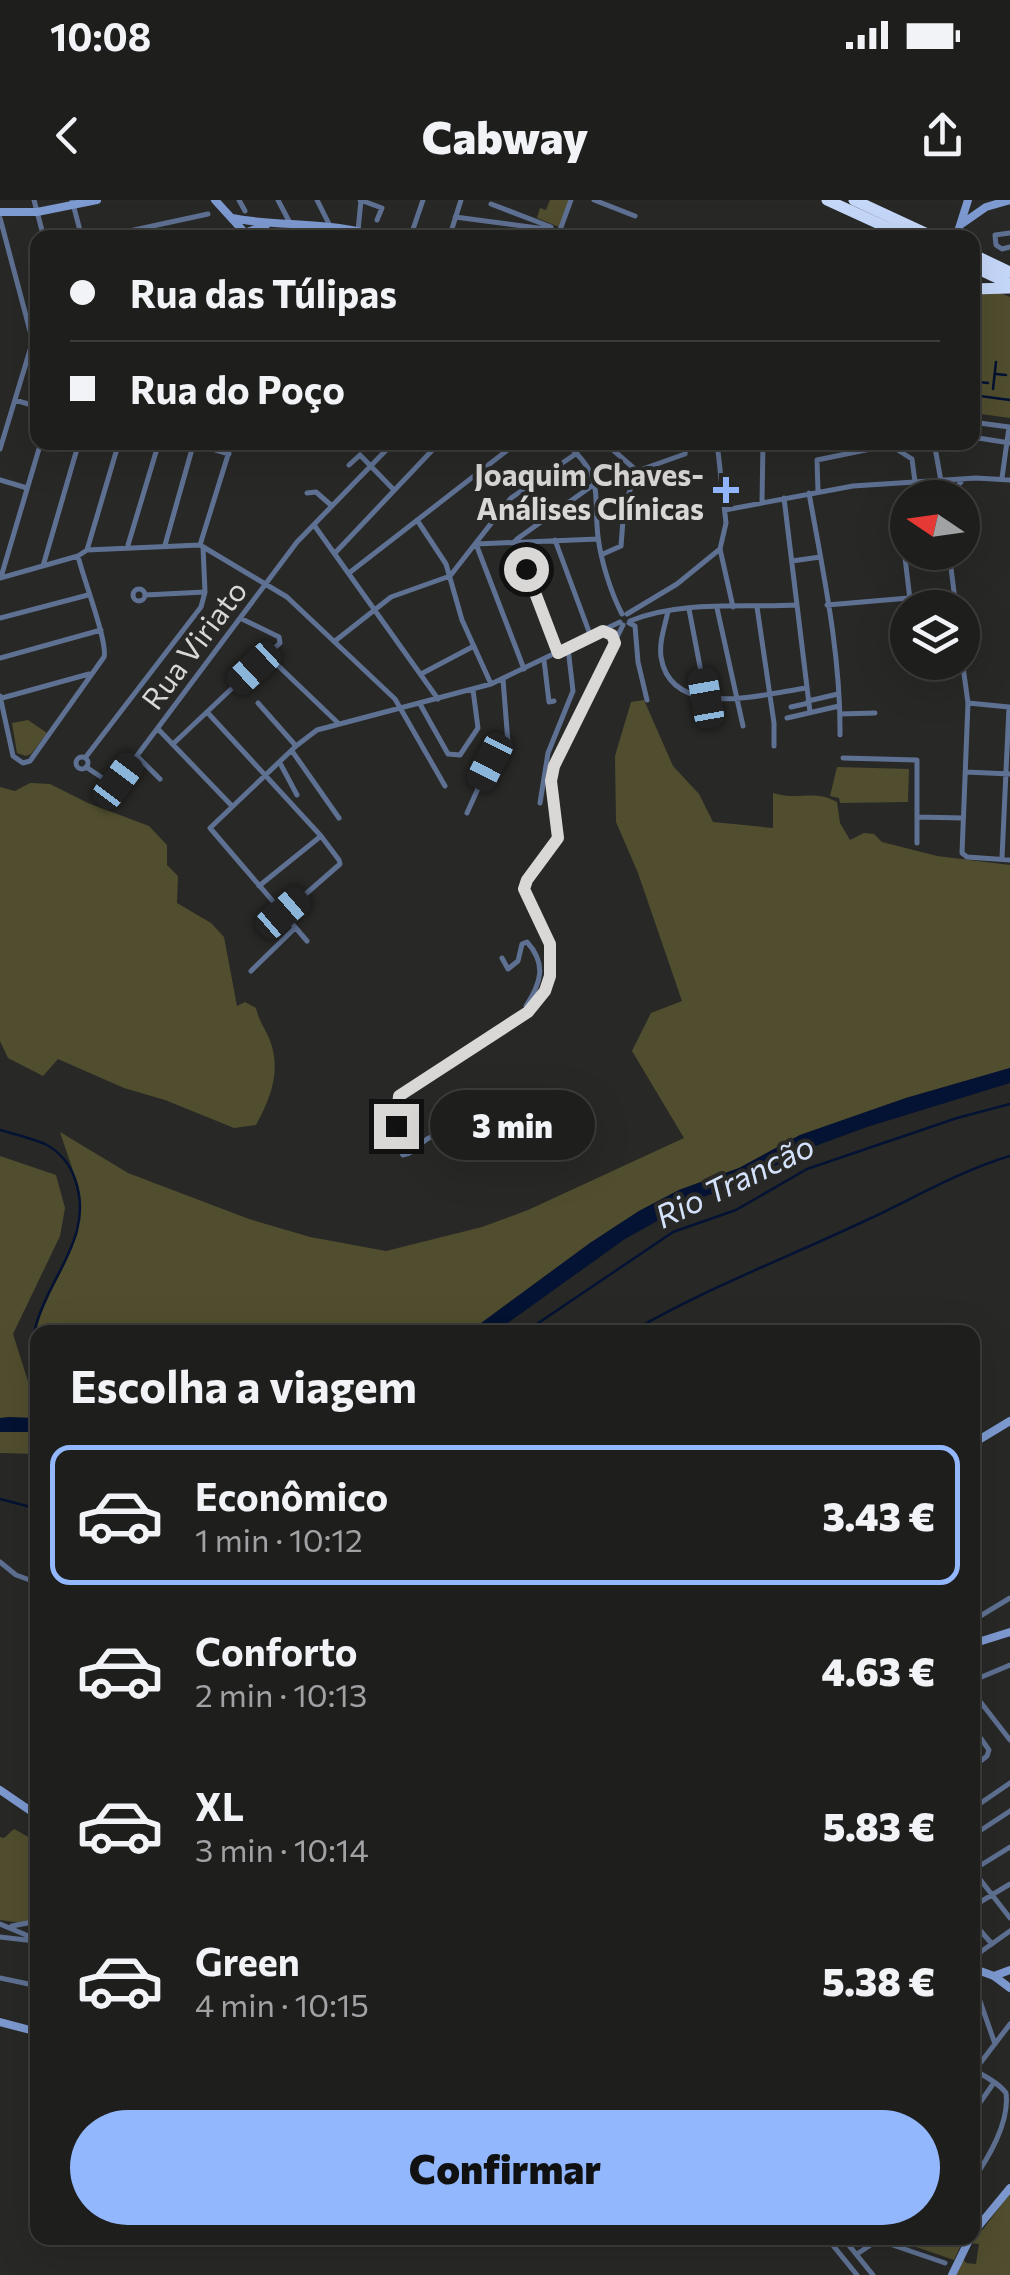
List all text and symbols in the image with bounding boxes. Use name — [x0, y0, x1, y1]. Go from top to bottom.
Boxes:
text: 10:08 — [50, 12, 151, 59]
icon: back — [40, 108, 95, 163]
text: Cabway — [422, 108, 588, 163]
icon: share — [915, 108, 970, 163]
text: Rua das Túlipas — [130, 269, 397, 316]
text: Rua do Poço — [130, 365, 345, 412]
place label: Joaquim Chaves- Análises Clínicas — [474, 455, 704, 526]
marker: Joaquim Chaves- Análises Clínicas — [713, 477, 739, 503]
north arrow — [890, 480, 980, 570]
map controls — [890, 480, 980, 680]
route start — [504, 547, 549, 592]
street label: Rua Viriato — [133, 572, 253, 716]
button: layers — [890, 590, 980, 680]
car — [222, 637, 286, 699]
car — [686, 666, 726, 730]
car — [463, 728, 517, 796]
car — [88, 748, 148, 814]
car — [251, 882, 315, 944]
callout: 3 min — [431, 1091, 596, 1161]
route end — [374, 1104, 419, 1149]
text: 3 min — [472, 1105, 553, 1145]
water label: Rio Trancão — [648, 1124, 820, 1236]
text: Escolha a viagem — [70, 1357, 417, 1412]
icon: car — [75, 1470, 165, 1560]
text: Econômico — [195, 1472, 388, 1519]
text: 3.43 € — [823, 1492, 935, 1539]
text: 1 min · 10:12 — [195, 1519, 363, 1559]
icon: car — [75, 1625, 165, 1715]
text: Conforto — [195, 1627, 358, 1674]
text: 4.63 € — [821, 1647, 935, 1694]
text: 2 min · 10:13 — [195, 1674, 367, 1714]
icon: car — [75, 1780, 165, 1870]
text: XL — [195, 1782, 244, 1829]
text: 5.83 € — [823, 1802, 935, 1849]
text: 3 min · 10:14 — [195, 1829, 369, 1869]
icon: car — [75, 1935, 165, 2025]
text: Green — [195, 1937, 300, 1984]
text: 5.38 € — [822, 1957, 935, 2004]
text: 4 min · 10:15 — [195, 1984, 369, 2024]
button: Confirmar — [70, 2110, 940, 2225]

